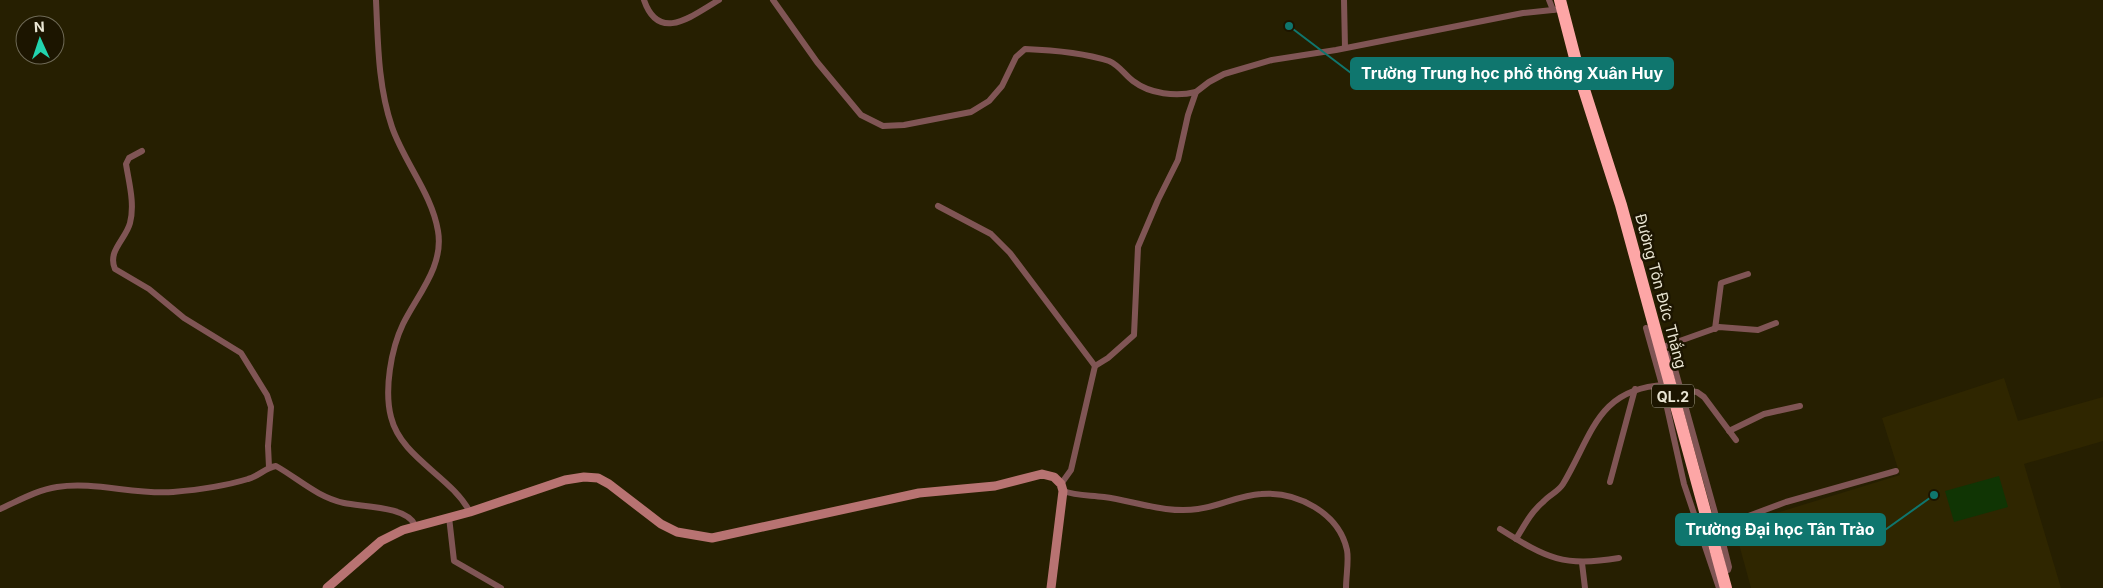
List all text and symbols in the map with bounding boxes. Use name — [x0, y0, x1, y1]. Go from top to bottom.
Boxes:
north arrow — [15, 15, 65, 65]
text: N — [34, 18, 45, 35]
callout: Trường Trung học phổ thông Xuân Huy — [1351, 58, 1673, 89]
text: Trường Trung học phổ thông Xuân Huy — [1361, 63, 1663, 83]
street label: Đường Tôn Đức Thắng — [1631, 212, 1691, 370]
road number: QL.2 — [1652, 384, 1694, 408]
callout: Trường Đại học Tân Trào — [1676, 514, 1885, 545]
text: Trường Đại học Tân Trào — [1685, 519, 1875, 539]

